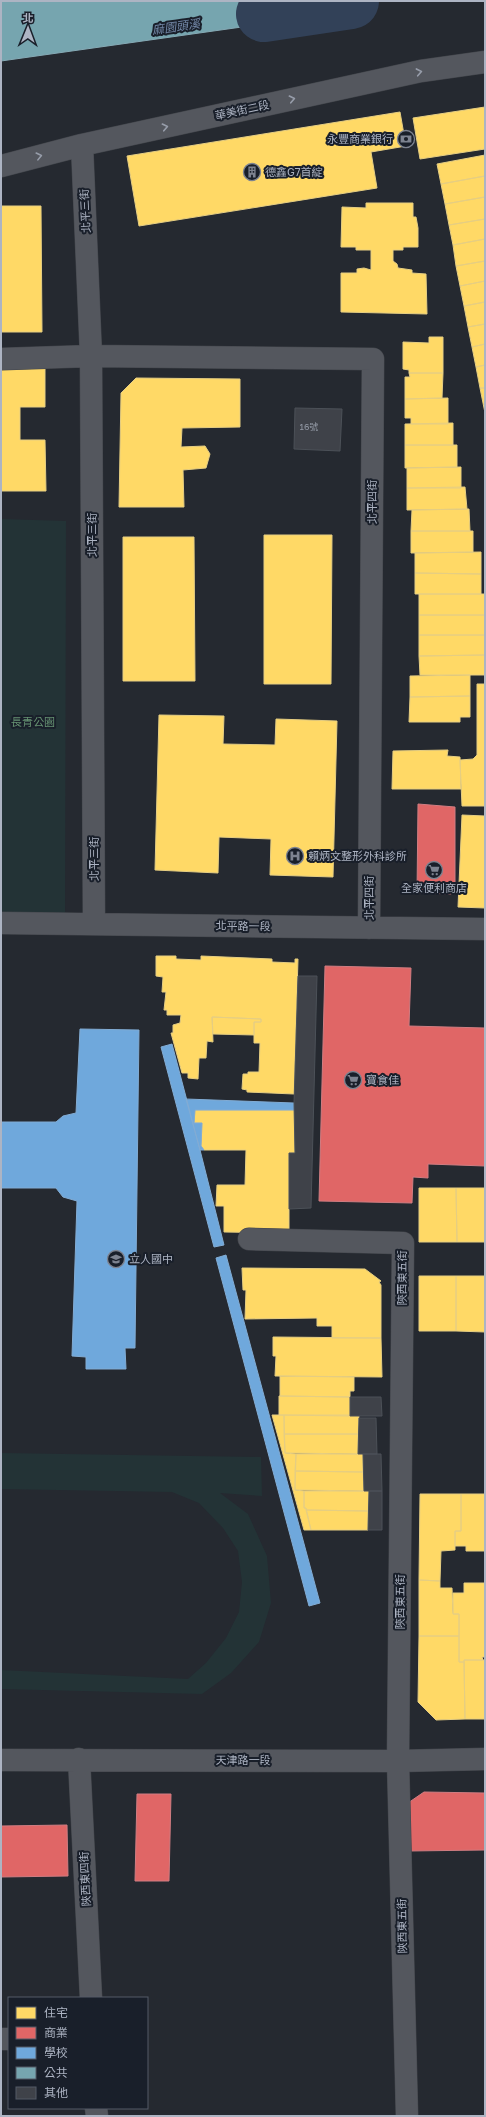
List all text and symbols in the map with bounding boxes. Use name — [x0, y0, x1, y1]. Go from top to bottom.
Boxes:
north arrow — [8, 8, 48, 48]
text: 北 — [23, 11, 34, 24]
water label: 麻園頭溪 — [151, 15, 203, 37]
one-way arrow — [416, 68, 423, 77]
one-way arrow — [289, 96, 296, 104]
street label: 華美街二段 — [214, 97, 270, 122]
one-way arrow — [162, 124, 169, 132]
bank icon: 永豐商業銀行 — [396, 129, 416, 149]
place label: 永豐商業銀行 — [327, 132, 393, 145]
one-way arrow — [36, 153, 42, 161]
building icon: 德鑫G7首綻 — [242, 162, 262, 182]
place label: 德鑫G7首綻 — [265, 165, 323, 178]
street label: 北平三街 — [77, 189, 92, 233]
house number: 16號 — [300, 421, 318, 432]
street label: 北平四街 — [365, 480, 378, 524]
street label: 北平三街 — [85, 513, 98, 557]
park label: 長青公園 — [11, 715, 55, 728]
street label: 北平三街 — [87, 837, 100, 881]
hospital icon: 賴炳文整形外科診所 — [285, 846, 305, 866]
place label: 賴炳文整形外科診所 — [308, 849, 407, 862]
supermarket icon: 全家便利商店 — [424, 860, 444, 880]
street label: 北平四街 — [362, 876, 375, 920]
place label: 全家便利商店 — [401, 881, 467, 894]
street label: 北平路一段 — [215, 919, 271, 932]
supermarket icon: 寶食佳 — [343, 1070, 363, 1090]
place label: 寶食佳 — [366, 1073, 399, 1086]
school or university icon: 立人國中 — [106, 1249, 126, 1269]
street label: 陝西東五街 — [395, 1251, 408, 1306]
place label: 立人國中 — [129, 1252, 173, 1265]
street label: 陝西東五街 — [393, 1575, 406, 1630]
street label: 天津路一段 — [216, 1753, 271, 1766]
street label: 陜西東四街 — [77, 1851, 92, 1907]
street label: 陝西東五街 — [395, 1898, 408, 1954]
legend — [8, 1997, 148, 2109]
text: 住宅 — [44, 2005, 68, 2020]
text: 商業 — [44, 2025, 68, 2040]
text: 學校 — [44, 2045, 68, 2060]
text: 公共 — [44, 2065, 68, 2080]
text: 其他 — [44, 2085, 68, 2100]

